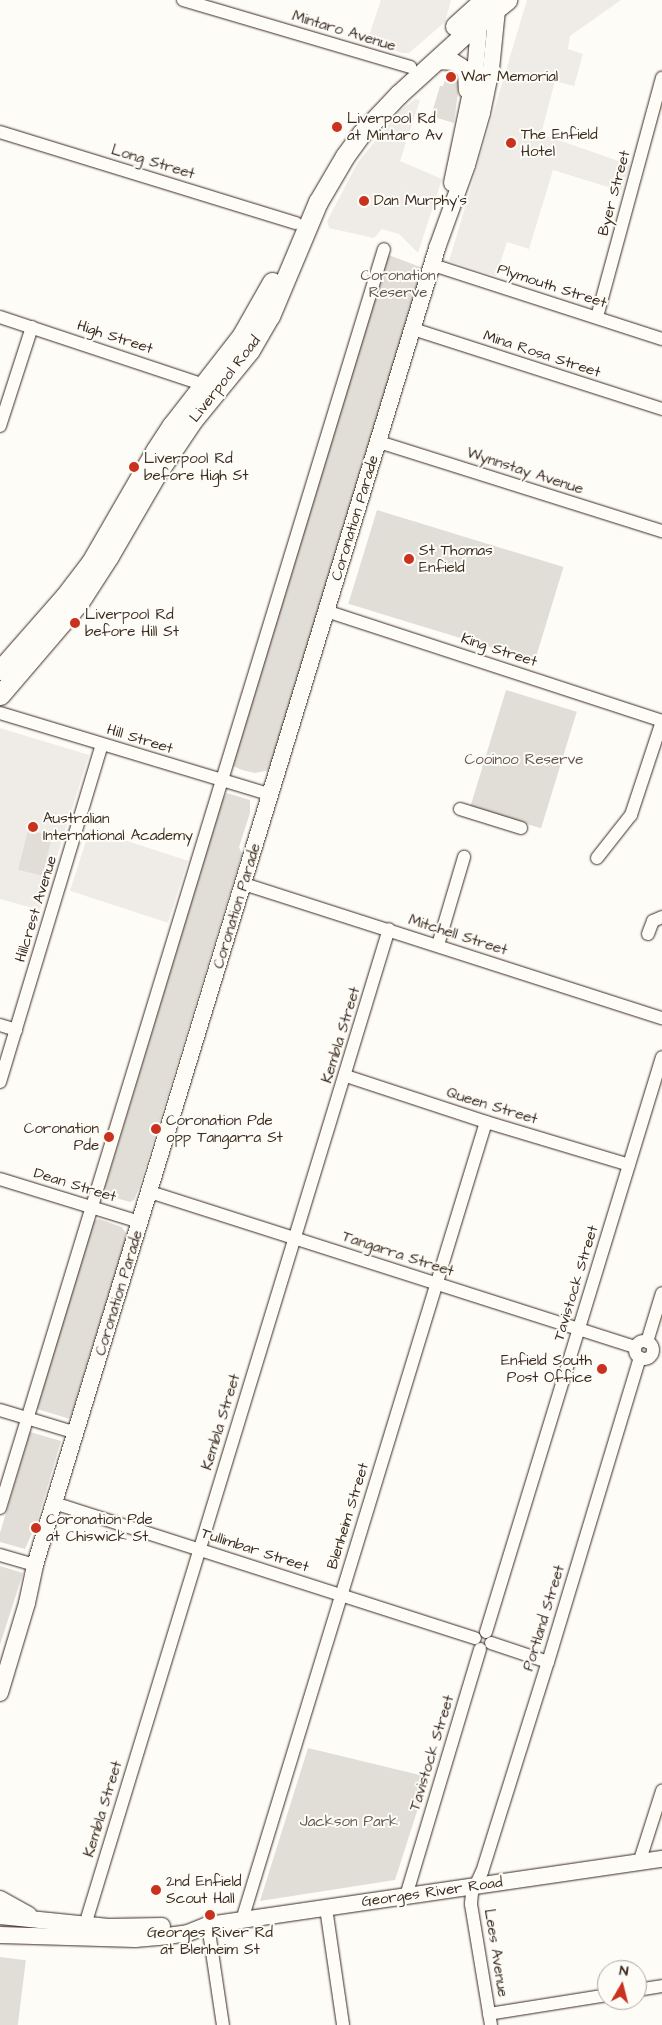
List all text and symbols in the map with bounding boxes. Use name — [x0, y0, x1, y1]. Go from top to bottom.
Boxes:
street label: Mintaro Avenue — [290, 7, 398, 55]
place label: War Memorial — [461, 68, 558, 86]
marker: War Memorial — [445, 71, 457, 83]
place label: Liverpool Rd at Mintaro Av — [347, 109, 443, 144]
marker: Liverpool Rd at Mintaro Av — [331, 121, 343, 133]
place label: The Enfield Hotel — [521, 125, 598, 160]
marker: The Enfield Hotel — [505, 137, 517, 149]
street label: Long Street — [109, 141, 197, 183]
street label: Byer Street — [594, 148, 634, 238]
place label: Dan Murphy's — [374, 192, 467, 210]
marker: Dan Murphy's — [358, 195, 370, 207]
street label: Plymouth Street — [495, 260, 609, 312]
park label: Coronation Reserve — [360, 266, 436, 301]
street label: High Street — [75, 316, 155, 358]
street label: Mina Rosa Street — [481, 327, 603, 381]
street label: Liverpool Road — [186, 332, 264, 426]
street label: Wynnstay Avenue — [464, 444, 586, 498]
place label: Liverpool Rd before High St — [144, 449, 249, 484]
street label: Coronation Parade — [327, 453, 383, 583]
marker: Liverpool Rd before High St — [128, 461, 140, 473]
place label: St Thomas Enfield — [419, 541, 493, 576]
marker: St Thomas Enfield — [403, 553, 415, 565]
place label: Liverpool Rd before Hill St — [85, 605, 179, 640]
marker: Liverpool Rd before Hill St — [69, 617, 81, 629]
street label: King Street — [459, 629, 539, 671]
street label: Hill Street — [105, 720, 175, 758]
park label: Cooinoo Reserve — [465, 751, 583, 769]
place label: Australian International Academy — [43, 809, 193, 844]
marker: Australian International Academy — [27, 821, 39, 833]
street label: Coronation Parade — [209, 841, 265, 971]
street label: Hillcrest Avenue — [11, 854, 61, 964]
street label: Mitchell Street — [406, 911, 510, 959]
street label: Kembla Street — [318, 985, 364, 1085]
street label: Queen Street — [444, 1084, 540, 1128]
place label: Coronation Pde opp Tangarra St — [166, 1111, 283, 1146]
place label: Coronation Pde — [24, 1119, 99, 1154]
marker: Coronation Pde opp Tangarra St — [150, 1123, 162, 1135]
marker: Coronation Pde — [103, 1131, 115, 1143]
street label: Dean Street — [32, 1164, 118, 1206]
street label: Tavistock Street — [550, 1223, 602, 1343]
street label: Tangarra Street — [340, 1227, 456, 1281]
street label: Coronation Parade — [91, 1228, 147, 1358]
place label: Enfield South Post Office — [501, 1351, 592, 1386]
marker: Enfield South Post Office — [596, 1363, 608, 1375]
street label: Kembla Street — [198, 1372, 244, 1472]
street label: Blenheim Street — [323, 1461, 373, 1571]
place label: Coronation Pde at Chiswick St — [46, 1510, 153, 1545]
marker: Coronation Pde at Chiswick St — [30, 1522, 42, 1534]
street label: Tullimbar Street — [199, 1524, 311, 1576]
street label: Portland Street — [519, 1563, 569, 1673]
street label: Tavistock Street — [406, 1693, 458, 1813]
street label: Kembla Street — [80, 1759, 126, 1859]
park label: Jackson Park — [300, 1813, 398, 1831]
place label: 2nd Enfield Scout Hall — [166, 1872, 241, 1907]
street label: Georges River Road — [360, 1873, 504, 1911]
marker: 2nd Enfield Scout Hall — [150, 1884, 162, 1896]
street label: Lees Avenue — [480, 1908, 512, 1998]
marker: Georges River Rd at Blenheim St — [204, 1909, 216, 1921]
place label: Georges River Rd at Blenheim St — [147, 1923, 273, 1958]
north arrow — [597, 1960, 647, 2010]
text: N — [618, 1961, 630, 1982]

